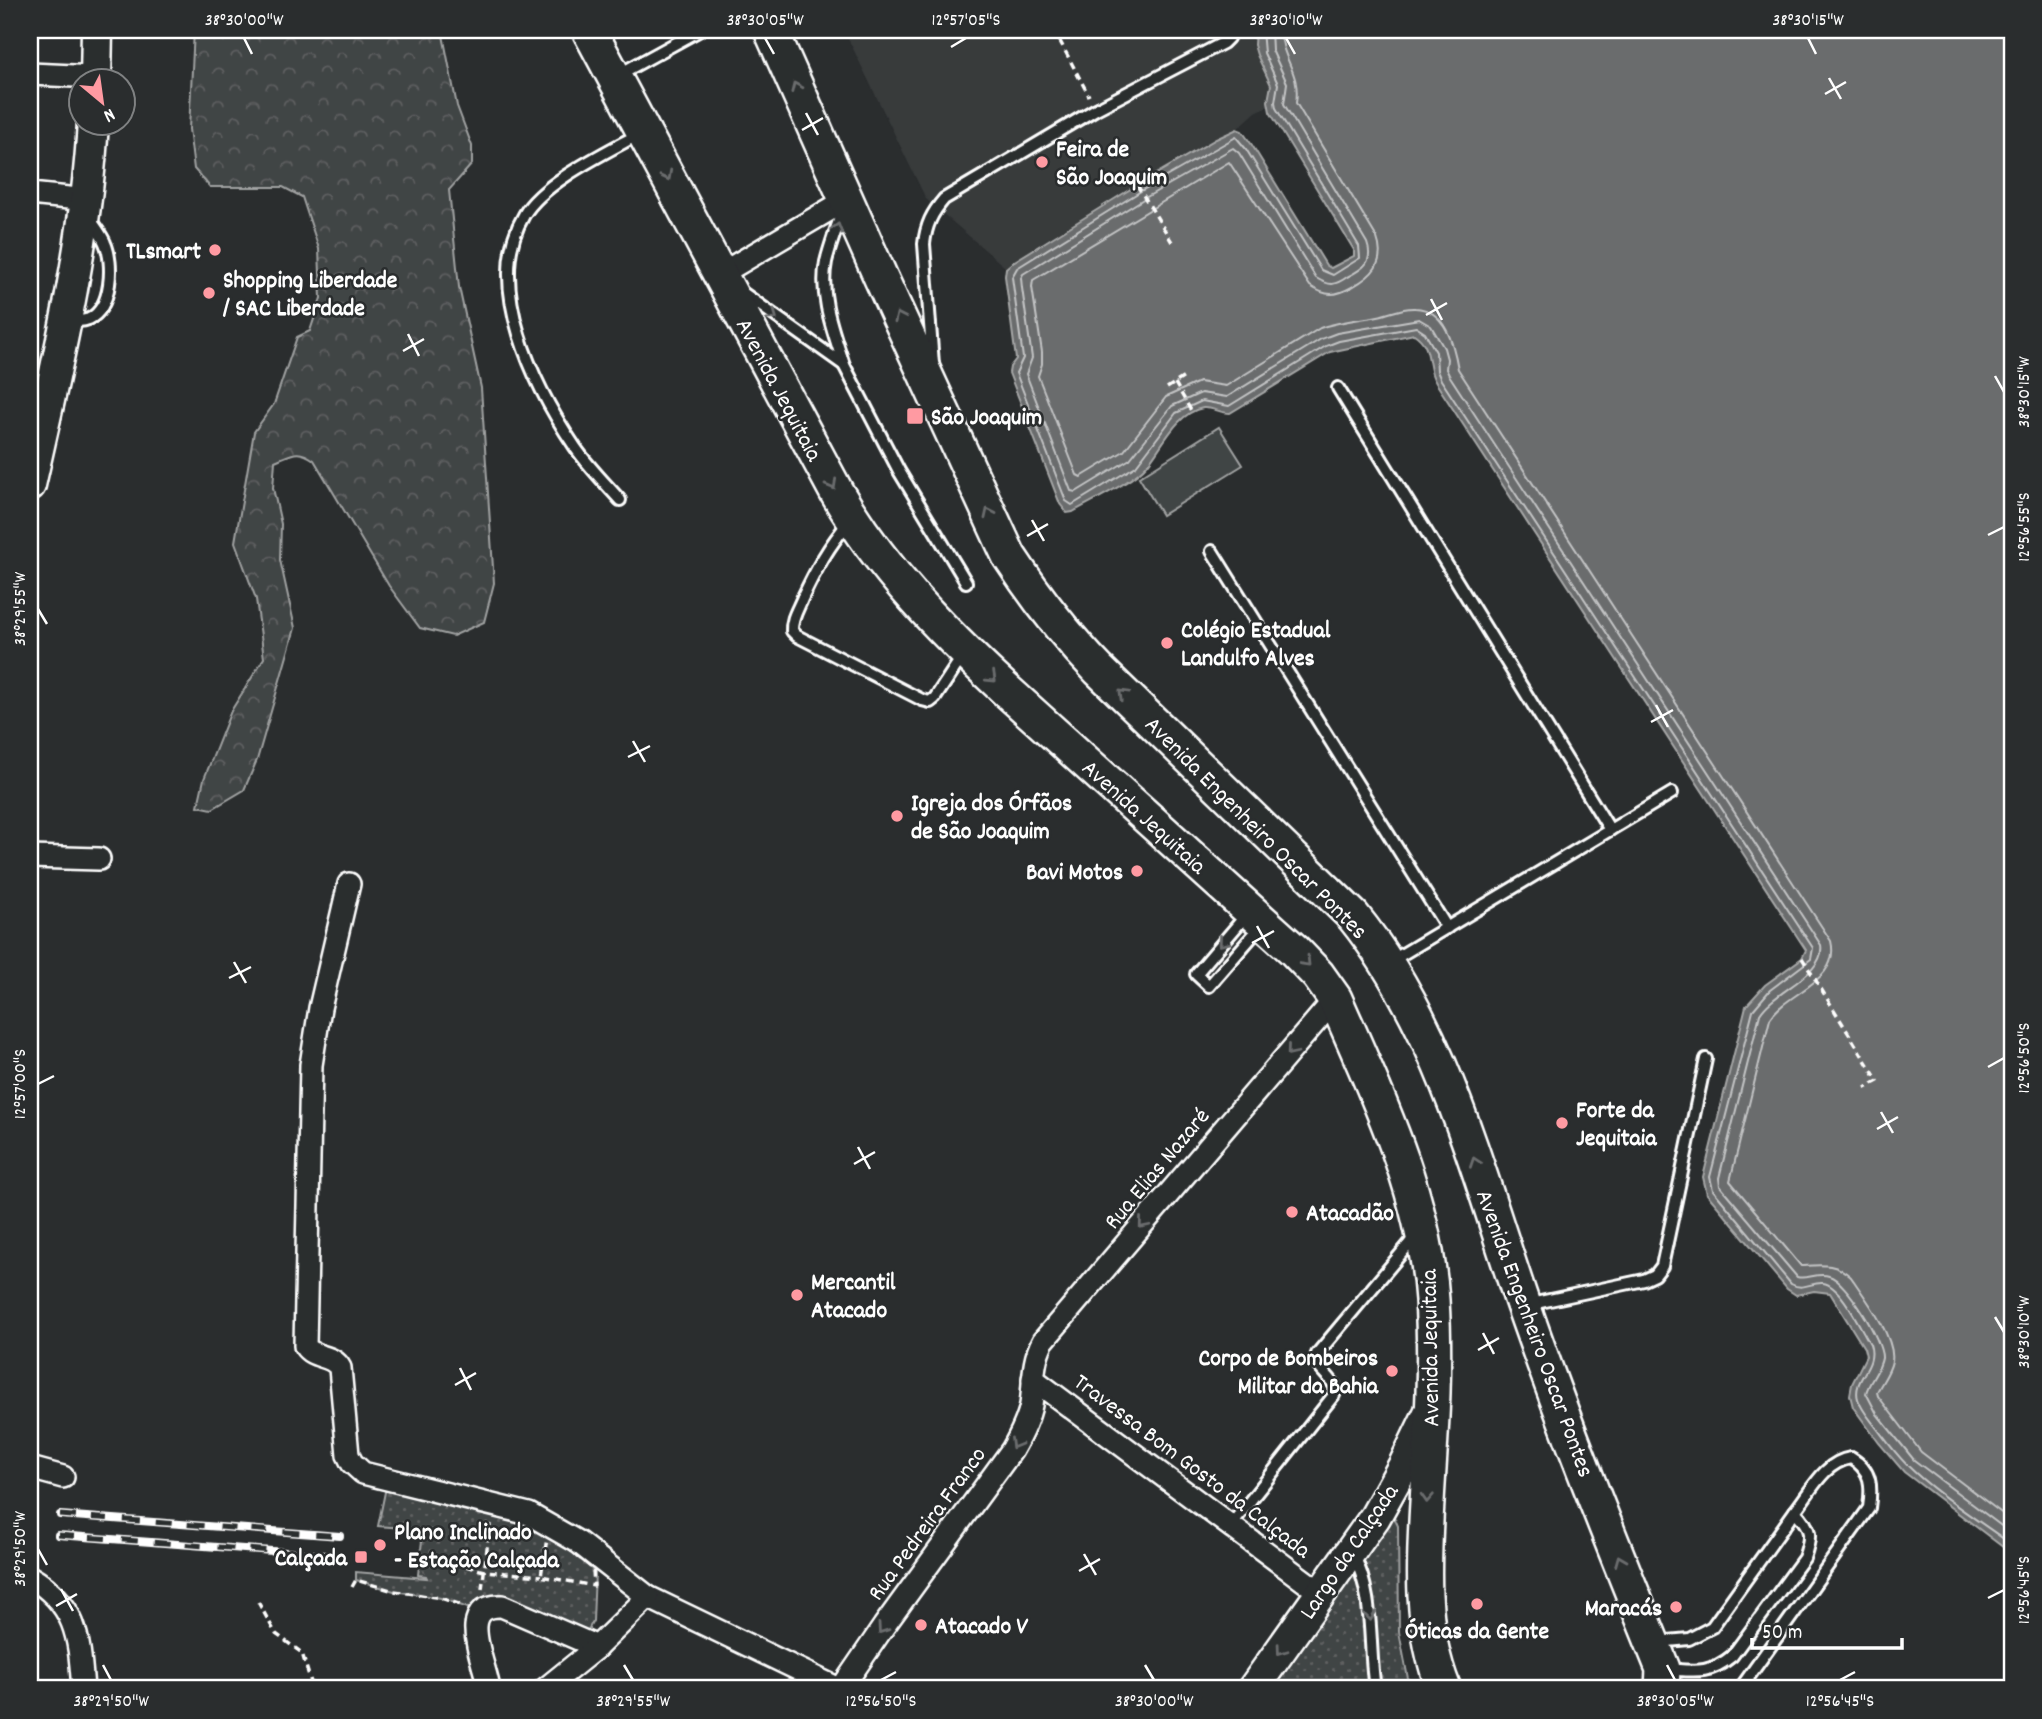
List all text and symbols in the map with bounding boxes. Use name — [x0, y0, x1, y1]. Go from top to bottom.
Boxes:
text: 38°30'00"W — [205, 9, 284, 34]
text: 38°30'05"W — [726, 9, 804, 34]
text: 12°57'05"S — [932, 9, 1000, 34]
text: 38°30'10"W — [1250, 9, 1323, 34]
text: 38°30'15"W — [1772, 9, 1844, 34]
north arrow — [66, 66, 136, 136]
one-way arrow — [790, 82, 804, 94]
text: N — [98, 100, 119, 128]
place label: Feira de São Joaquim — [1056, 134, 1167, 196]
marker: Feira de São Joaquim — [1034, 154, 1050, 170]
one-way arrow — [658, 169, 672, 182]
one-way arrow — [828, 223, 843, 235]
place label: TLsmart — [126, 236, 201, 270]
marker: TLsmart — [207, 242, 223, 258]
place label: Shopping Liberdade / SAC Liberdade — [222, 265, 398, 327]
marker: Shopping Liberdade / SAC Liberdade — [201, 285, 217, 301]
one-way arrow — [765, 308, 778, 320]
one-way arrow — [893, 312, 907, 324]
street label: Avenida Jequitaia — [725, 313, 830, 469]
text: 38°30'15"W — [2013, 356, 2038, 428]
place label: São Joaquim — [931, 402, 1042, 436]
marker: São Joaquim — [905, 406, 925, 426]
one-way arrow — [824, 478, 837, 490]
text: 12°56'55"S — [2013, 492, 2038, 562]
one-way arrow — [983, 508, 997, 520]
text: 38°29'55"W — [9, 571, 34, 646]
place label: Colégio Estadual Landulfo Alves — [1181, 615, 1331, 677]
marker: Colégio Estadual Landulfo Alves — [1159, 635, 1175, 651]
one-way arrow — [984, 670, 997, 682]
one-way arrow — [1118, 690, 1131, 703]
street label: Avenida Engenheiro Oscar Pontes — [1135, 710, 1374, 949]
street label: Avenida Jequitaia — [1073, 753, 1213, 884]
place label: Igreja dos Órfãos de São Joaquim — [911, 788, 1072, 850]
marker: Igreja dos Órfãos de São Joaquim — [889, 808, 905, 824]
place label: Bavi Motos — [1026, 857, 1123, 891]
marker: Bavi Motos — [1129, 863, 1145, 879]
one-way arrow — [1219, 933, 1231, 946]
one-way arrow — [1298, 954, 1311, 967]
text: 12°56'50"S — [2013, 1023, 2038, 1093]
one-way arrow — [1287, 1043, 1299, 1056]
text: 12°57'00"S — [9, 1049, 34, 1119]
place label: Forte da Jequitaia — [1576, 1095, 1657, 1157]
street label: Rua Elias Nazaré — [1097, 1102, 1219, 1238]
marker: Forte da Jequitaia — [1554, 1115, 1570, 1131]
one-way arrow — [1468, 1156, 1483, 1168]
street label: Avenida Engenheiro Oscar Pontes — [1465, 1186, 1601, 1483]
place label: Atacadão — [1306, 1198, 1394, 1232]
marker: Atacadão — [1284, 1204, 1300, 1220]
one-way arrow — [1139, 1216, 1151, 1229]
place label: Mercantil Atacado — [811, 1267, 896, 1329]
street label: Avenida Jequitaia — [1414, 1268, 1450, 1427]
marker: Mercantil Atacado — [789, 1287, 805, 1303]
text: 38°30'10"W — [2013, 1295, 2038, 1368]
place label: Corpo de Bombeiros Militar da Bahia — [1198, 1343, 1379, 1405]
marker: Corpo de Bombeiros Militar da Bahia — [1384, 1363, 1400, 1379]
street label: Travessa Bom Gosto da Calçada — [1065, 1367, 1318, 1569]
one-way arrow — [1010, 1437, 1023, 1449]
street label: Rua Pedreira Franco — [861, 1441, 996, 1609]
street label: Largo da Calçada — [1293, 1478, 1409, 1627]
one-way arrow — [1420, 1493, 1435, 1504]
text: 38°29'50"W — [9, 1511, 34, 1587]
place label: Plano Inclinado - Estação Calçada — [394, 1517, 560, 1579]
marker: Plano Inclinado - Estação Calçada — [372, 1537, 388, 1553]
place label: Calçada — [275, 1543, 348, 1577]
marker: Calçada — [353, 1549, 369, 1565]
one-way arrow — [1614, 1554, 1628, 1566]
text: 12°56'45"S — [2013, 1556, 2038, 1624]
place label: Maracás — [1585, 1593, 1662, 1627]
marker: Óticas da Gente — [1469, 1596, 1485, 1612]
marker: Maracás — [1668, 1599, 1684, 1615]
scale bar — [1752, 1607, 1902, 1651]
place label: Atacado V — [935, 1611, 1029, 1645]
one-way arrow — [1362, 1611, 1377, 1622]
place label: Óticas da Gente — [1405, 1616, 1549, 1650]
marker: Atacado V — [913, 1617, 929, 1633]
text: 50 m — [1762, 1619, 1802, 1649]
one-way arrow — [878, 1621, 890, 1634]
one-way arrow — [1277, 1642, 1289, 1655]
text: 38°29'50"W — [73, 1690, 149, 1715]
text: 38°29'55"W — [596, 1690, 671, 1715]
text: 12°56'50"S — [846, 1690, 916, 1715]
text: 38°30'00"W — [1115, 1690, 1194, 1715]
text: 38°30'05"W — [1636, 1690, 1714, 1715]
text: 12°56'45"S — [1806, 1690, 1874, 1715]

